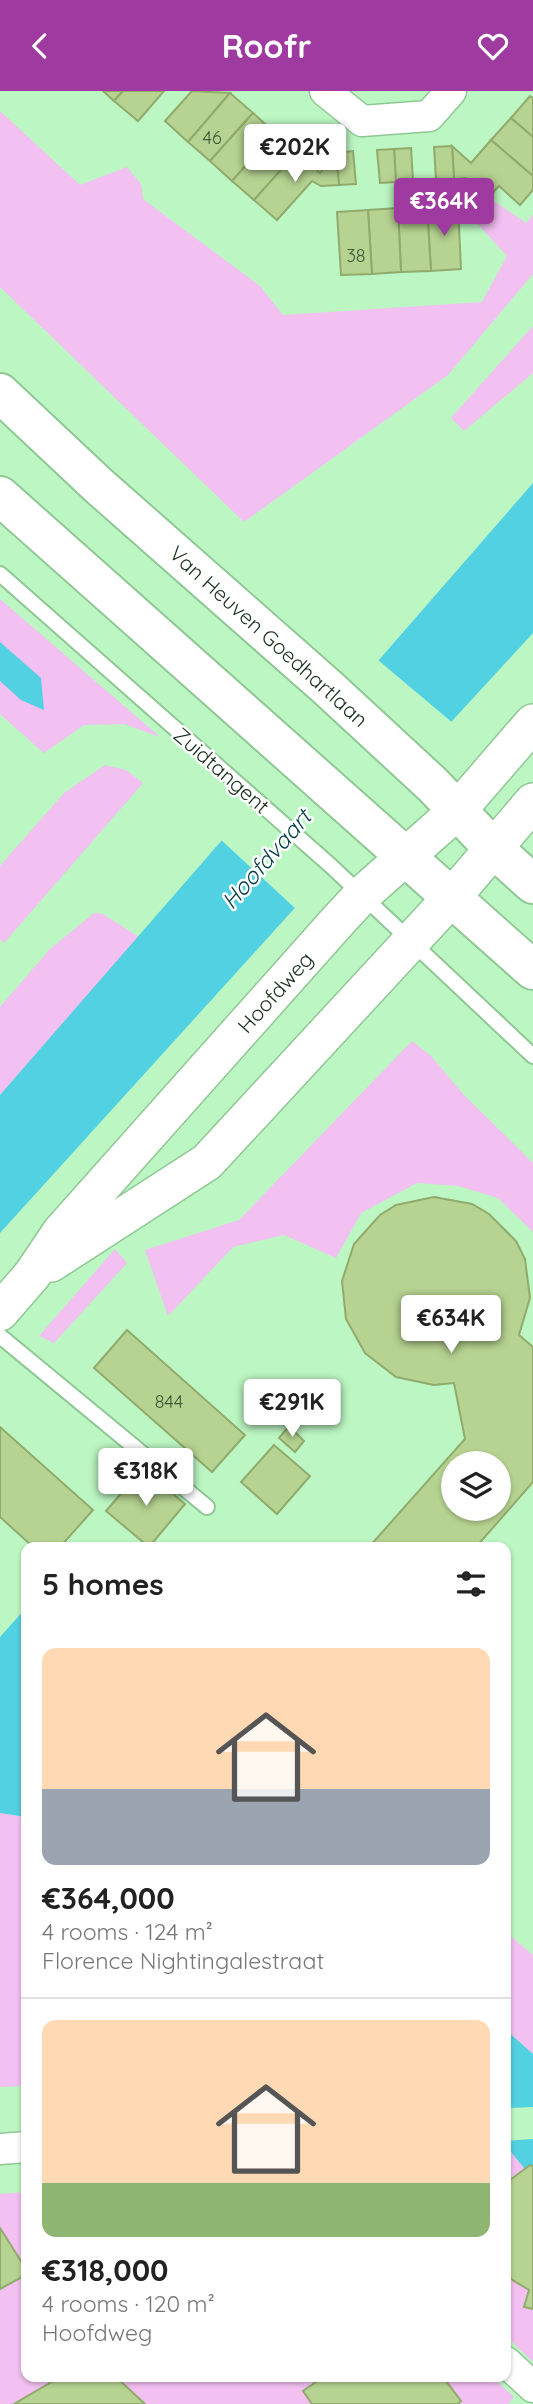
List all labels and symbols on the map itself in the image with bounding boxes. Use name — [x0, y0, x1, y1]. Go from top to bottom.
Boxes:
pin: €202K — [246, 125, 344, 184]
house number: 46 — [202, 126, 222, 149]
pin: €364K — [395, 179, 493, 238]
house number: 38 — [346, 244, 366, 267]
street label: Van Heuven Goedhartlaan — [164, 540, 374, 732]
street label: Zuidtangent — [169, 721, 275, 819]
water label: Hoofdvaart — [215, 802, 319, 915]
street label: Hoofdweg — [232, 946, 318, 1038]
pin: €634K — [402, 1295, 500, 1355]
pin: €291K — [243, 1379, 341, 1439]
house number: 844 — [155, 1390, 183, 1413]
pin: €318K — [97, 1449, 195, 1508]

